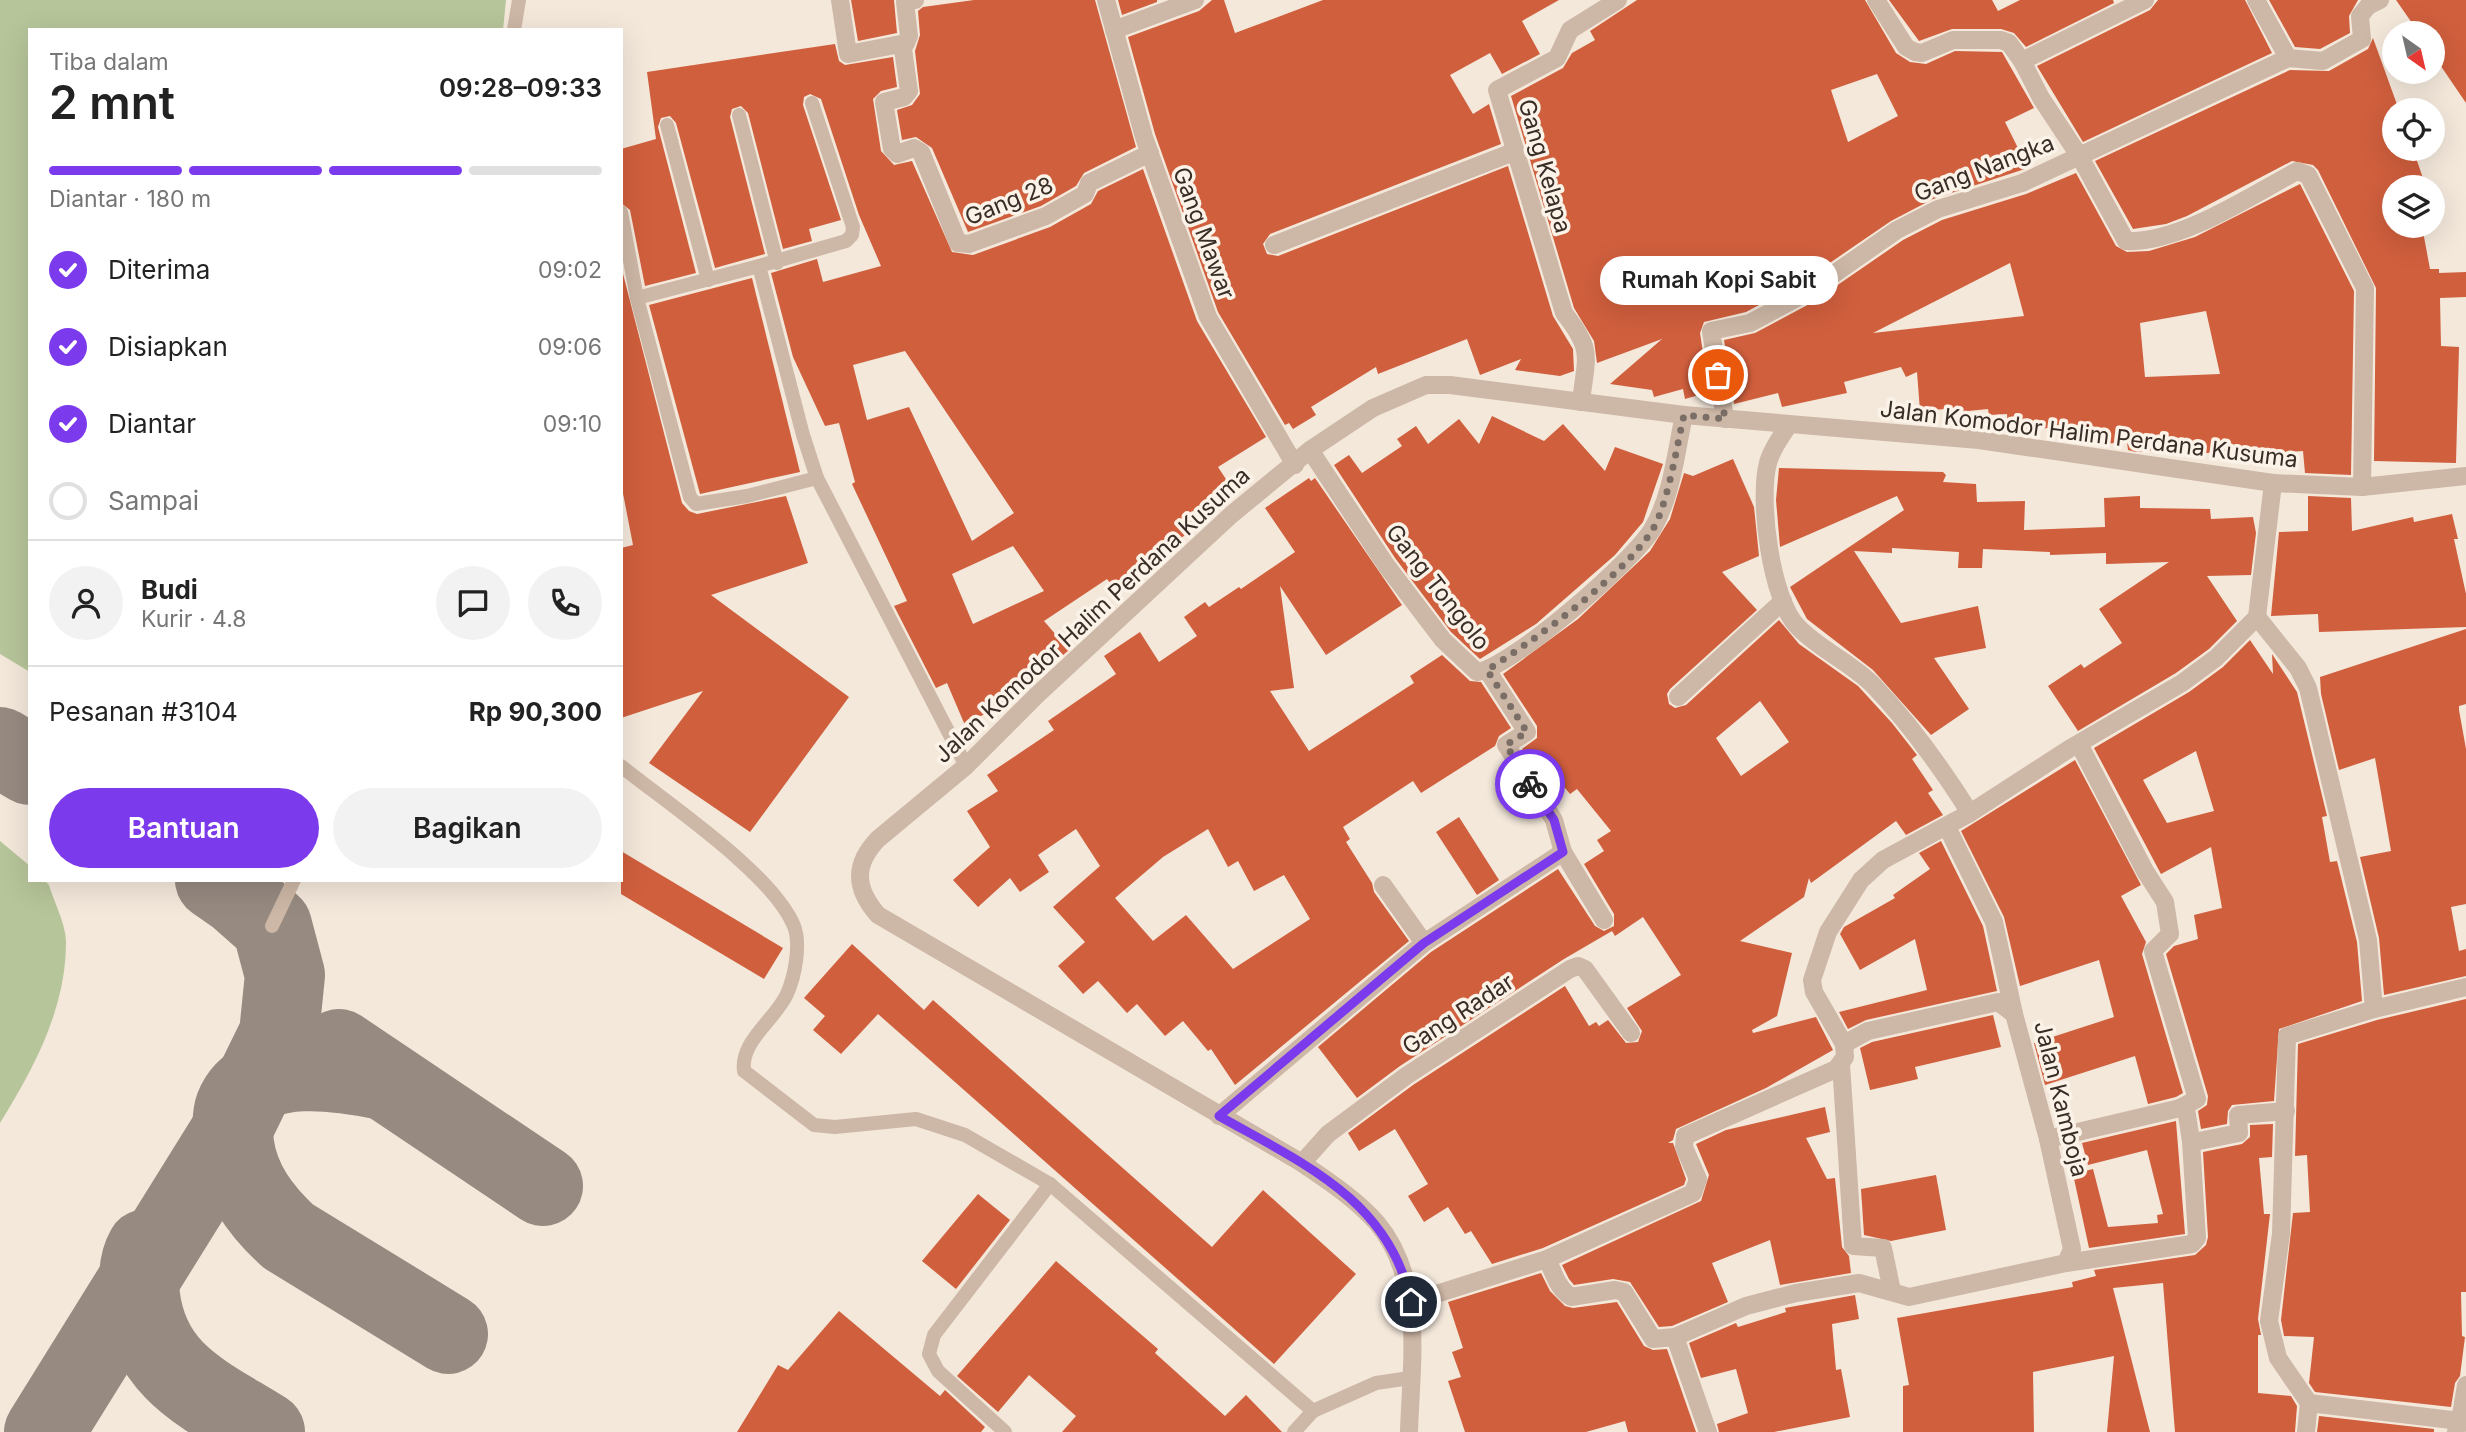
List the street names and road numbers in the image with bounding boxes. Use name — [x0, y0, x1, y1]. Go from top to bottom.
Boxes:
street label: Gang Kelapa — [1513, 96, 1577, 236]
street label: Gang Nangka — [1910, 128, 2058, 208]
street label: Gang Mawar — [1167, 163, 1241, 303]
street label: Gang 28 — [961, 171, 1057, 231]
street label: Jalan Komodor Halim Perdana Kusuma — [1878, 394, 2300, 474]
street label: Jalan Komodor Halim Perdana Kusuma — [929, 461, 1255, 769]
street label: Gang Tongolo — [1380, 519, 1496, 655]
street label: Gang Radar — [1397, 967, 1519, 1060]
street label: Jalan Kamboja — [2028, 1018, 2094, 1180]

